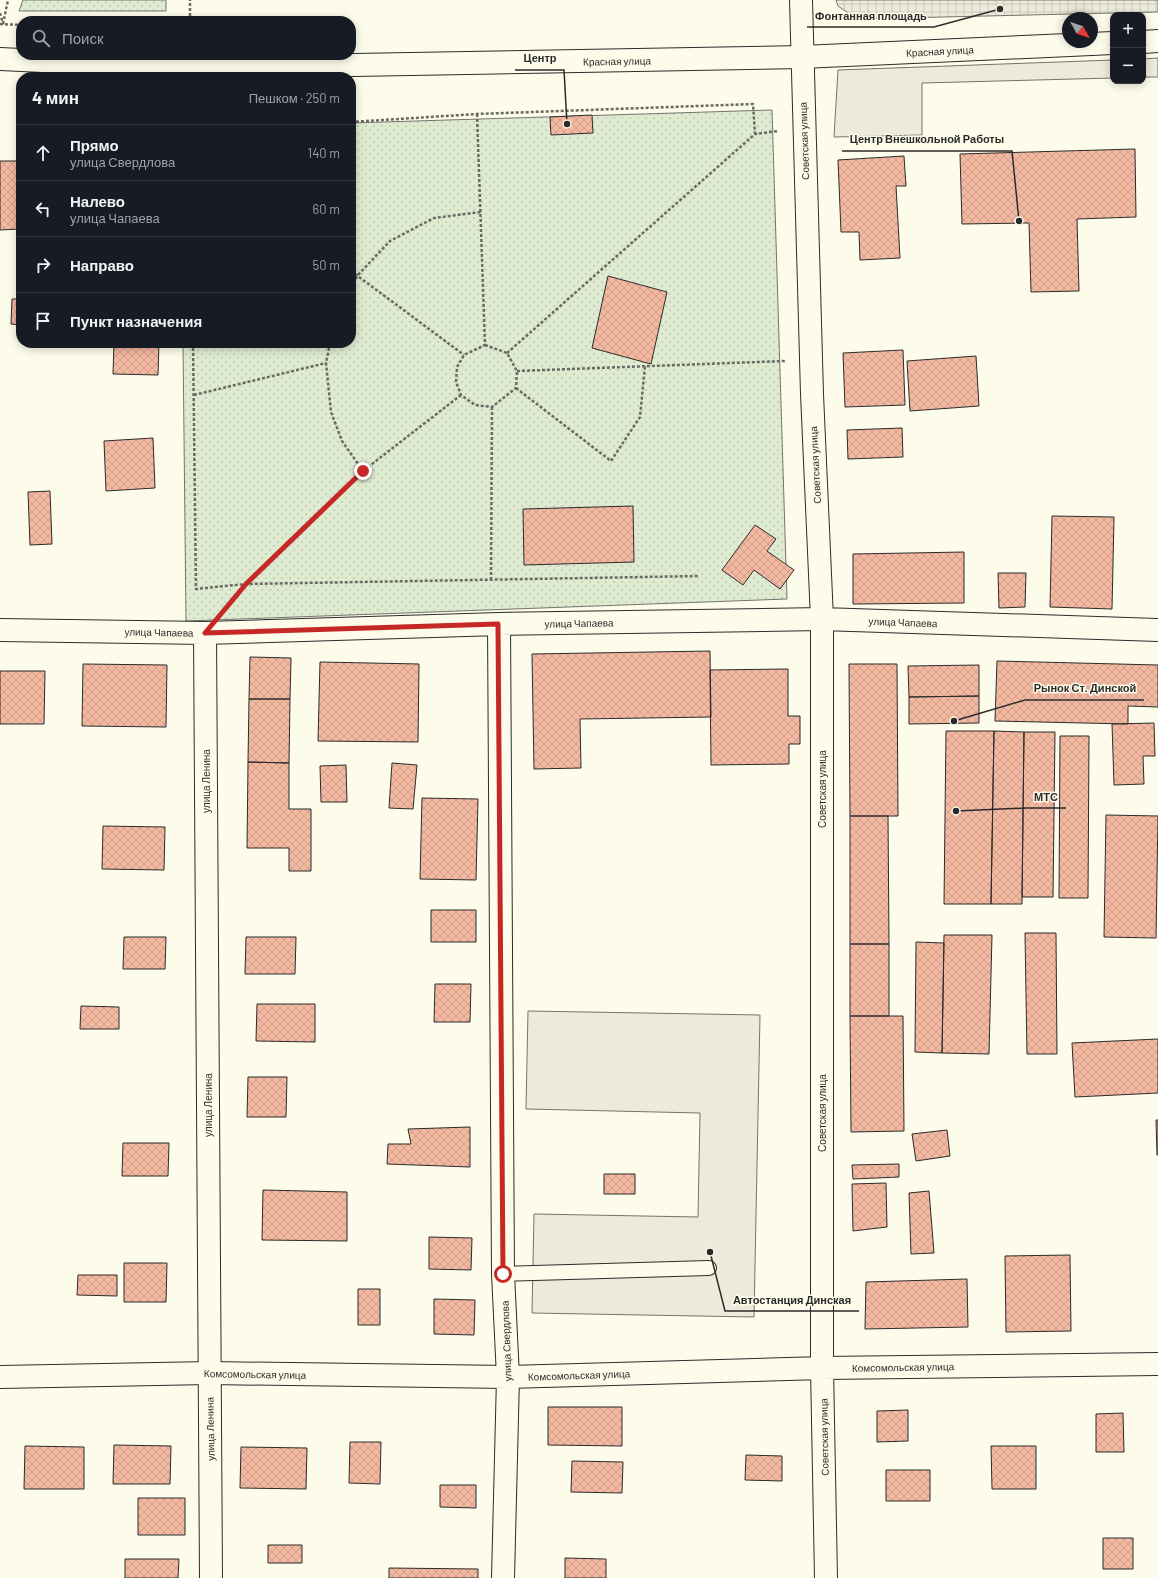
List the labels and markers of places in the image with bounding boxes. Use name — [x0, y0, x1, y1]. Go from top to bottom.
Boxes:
callout: Фонтанная площадь — [807, 4, 934, 27]
callout: Центр — [515, 47, 564, 70]
callout: Центр Внешкольной Работы — [842, 128, 1012, 151]
callout: Рынок Ст. Динской — [1025, 677, 1144, 700]
callout: МТС — [1026, 785, 1066, 808]
callout: Автостанция Динская — [725, 1288, 859, 1311]

